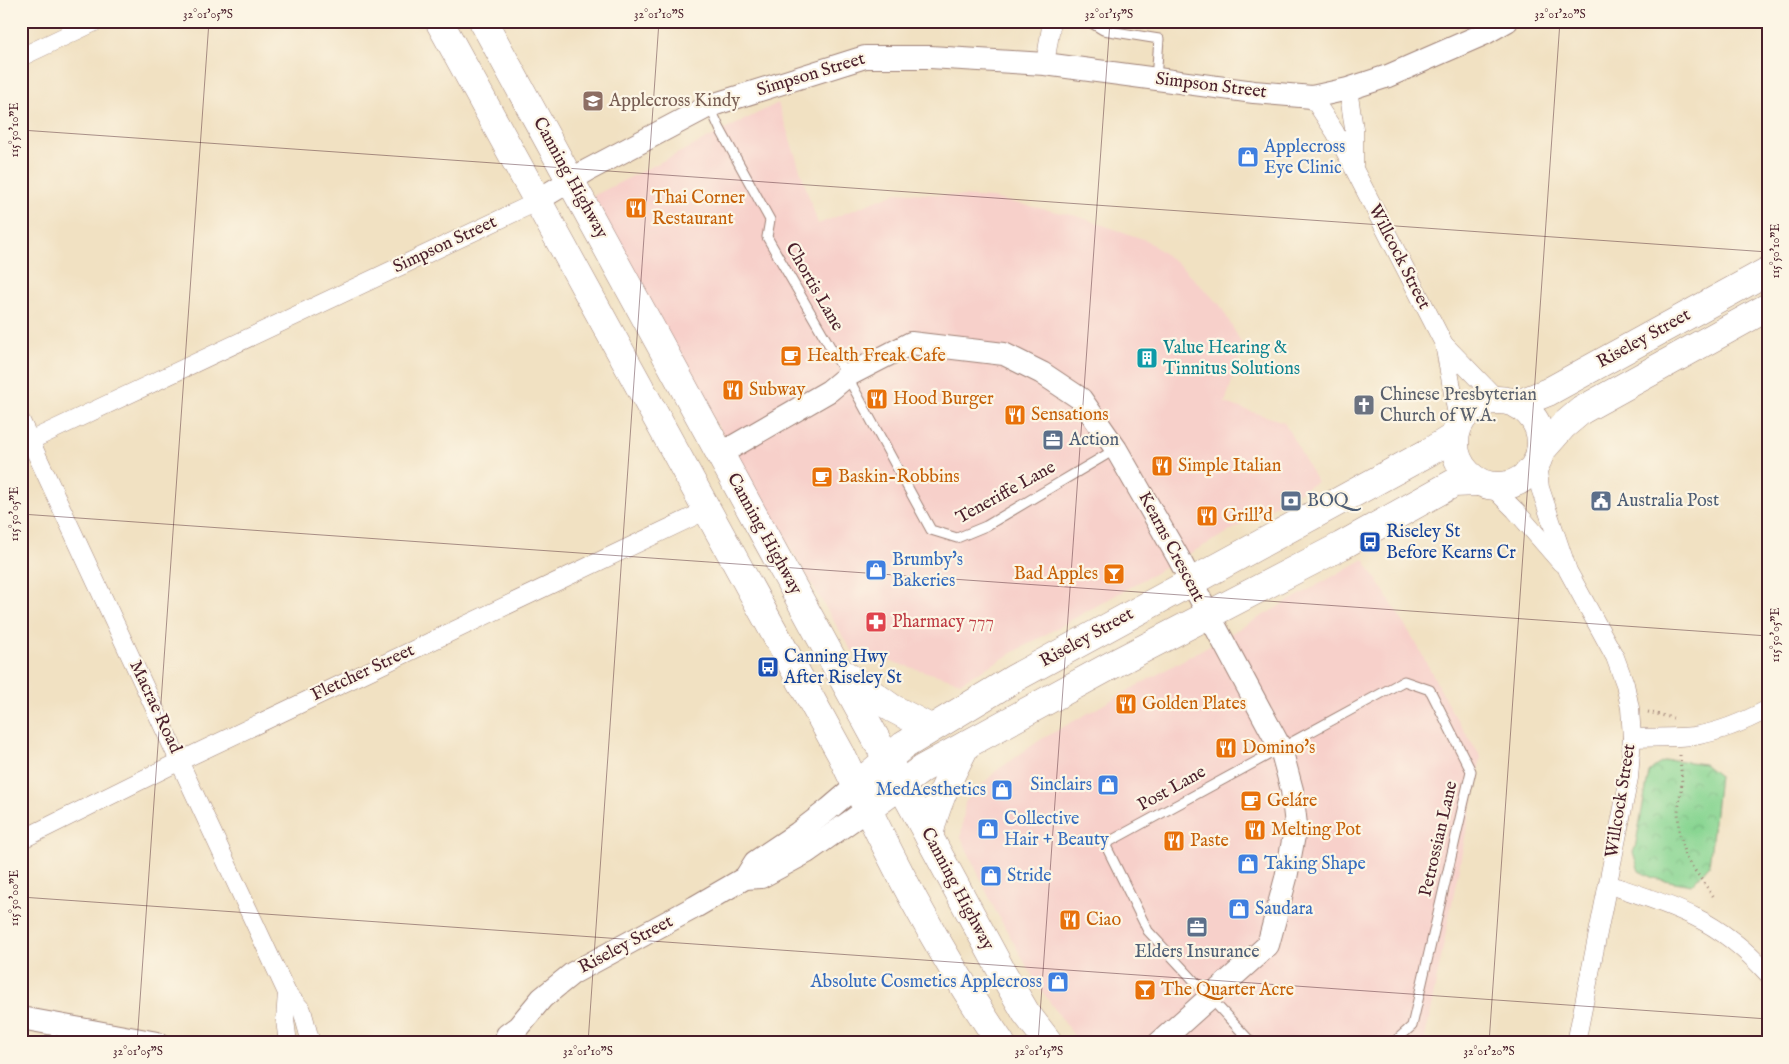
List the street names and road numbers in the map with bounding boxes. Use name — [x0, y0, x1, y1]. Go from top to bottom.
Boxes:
street label: Simpson Street — [754, 48, 868, 102]
street label: Simpson Street — [1154, 68, 1268, 104]
street label: Canning Highway — [527, 113, 613, 243]
street label: Willcock Street — [1363, 200, 1435, 314]
street label: Simpson Street — [389, 211, 501, 279]
street label: Chortis Lane — [779, 239, 849, 335]
street label: Riseley Street — [1593, 304, 1695, 374]
street label: Teneriffe Lane — [952, 456, 1060, 530]
street label: Canning Highway — [721, 469, 807, 599]
street label: Kearns Crescent — [1132, 488, 1210, 606]
street label: Riseley Street — [1036, 603, 1138, 673]
street label: Fletcher Street — [308, 639, 418, 707]
street label: Macrae Road — [124, 657, 187, 757]
street label: Willcock Street — [1601, 742, 1641, 860]
street label: Post Lane — [1134, 761, 1210, 817]
street label: Petrossian Lane — [1415, 779, 1463, 899]
street label: Canning Highway — [915, 824, 999, 954]
street label: Riseley Street — [575, 911, 677, 979]

